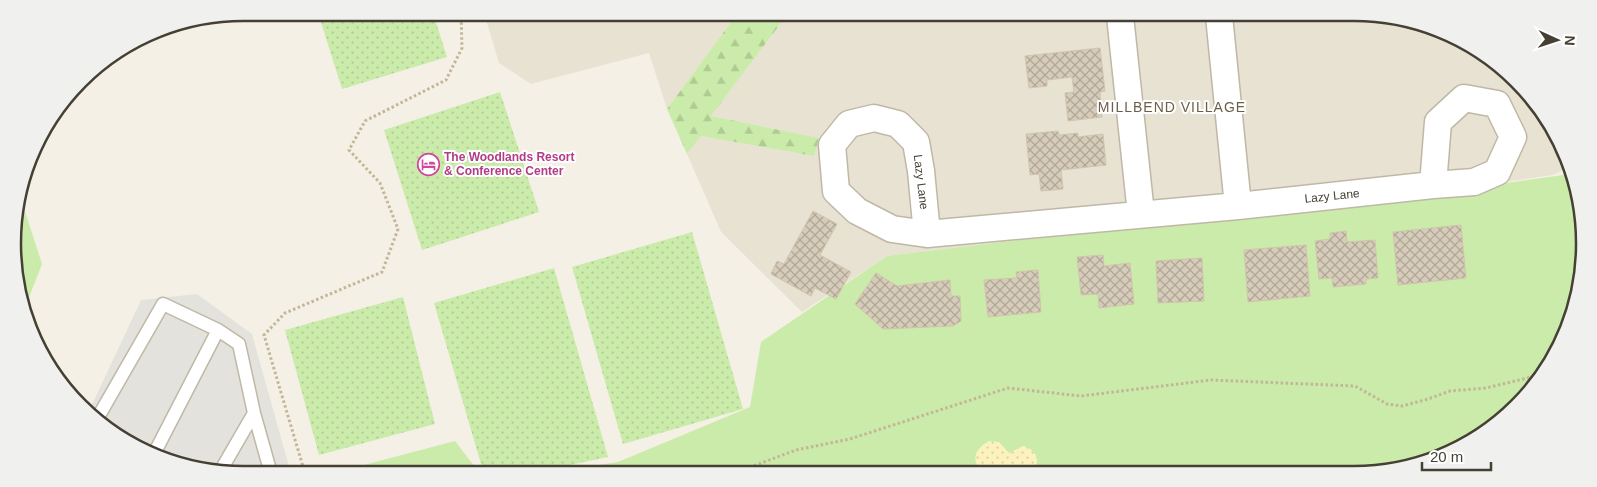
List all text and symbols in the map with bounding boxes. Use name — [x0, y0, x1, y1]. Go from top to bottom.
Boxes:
north arrow — [1532, 15, 1582, 65]
text: N — [1562, 35, 1578, 46]
district label: MILLBEND VILLAGE — [1098, 99, 1246, 115]
place label: The Woodlands Resort & Conference Center — [444, 150, 574, 178]
hotel icon: The Woodlands Resort & Conference Center — [416, 152, 440, 176]
street label: Lazy Lane — [911, 154, 931, 211]
street label: Lazy Lane — [1304, 186, 1361, 206]
scale bar — [1422, 440, 1491, 472]
text: 20 m — [1430, 448, 1463, 465]

